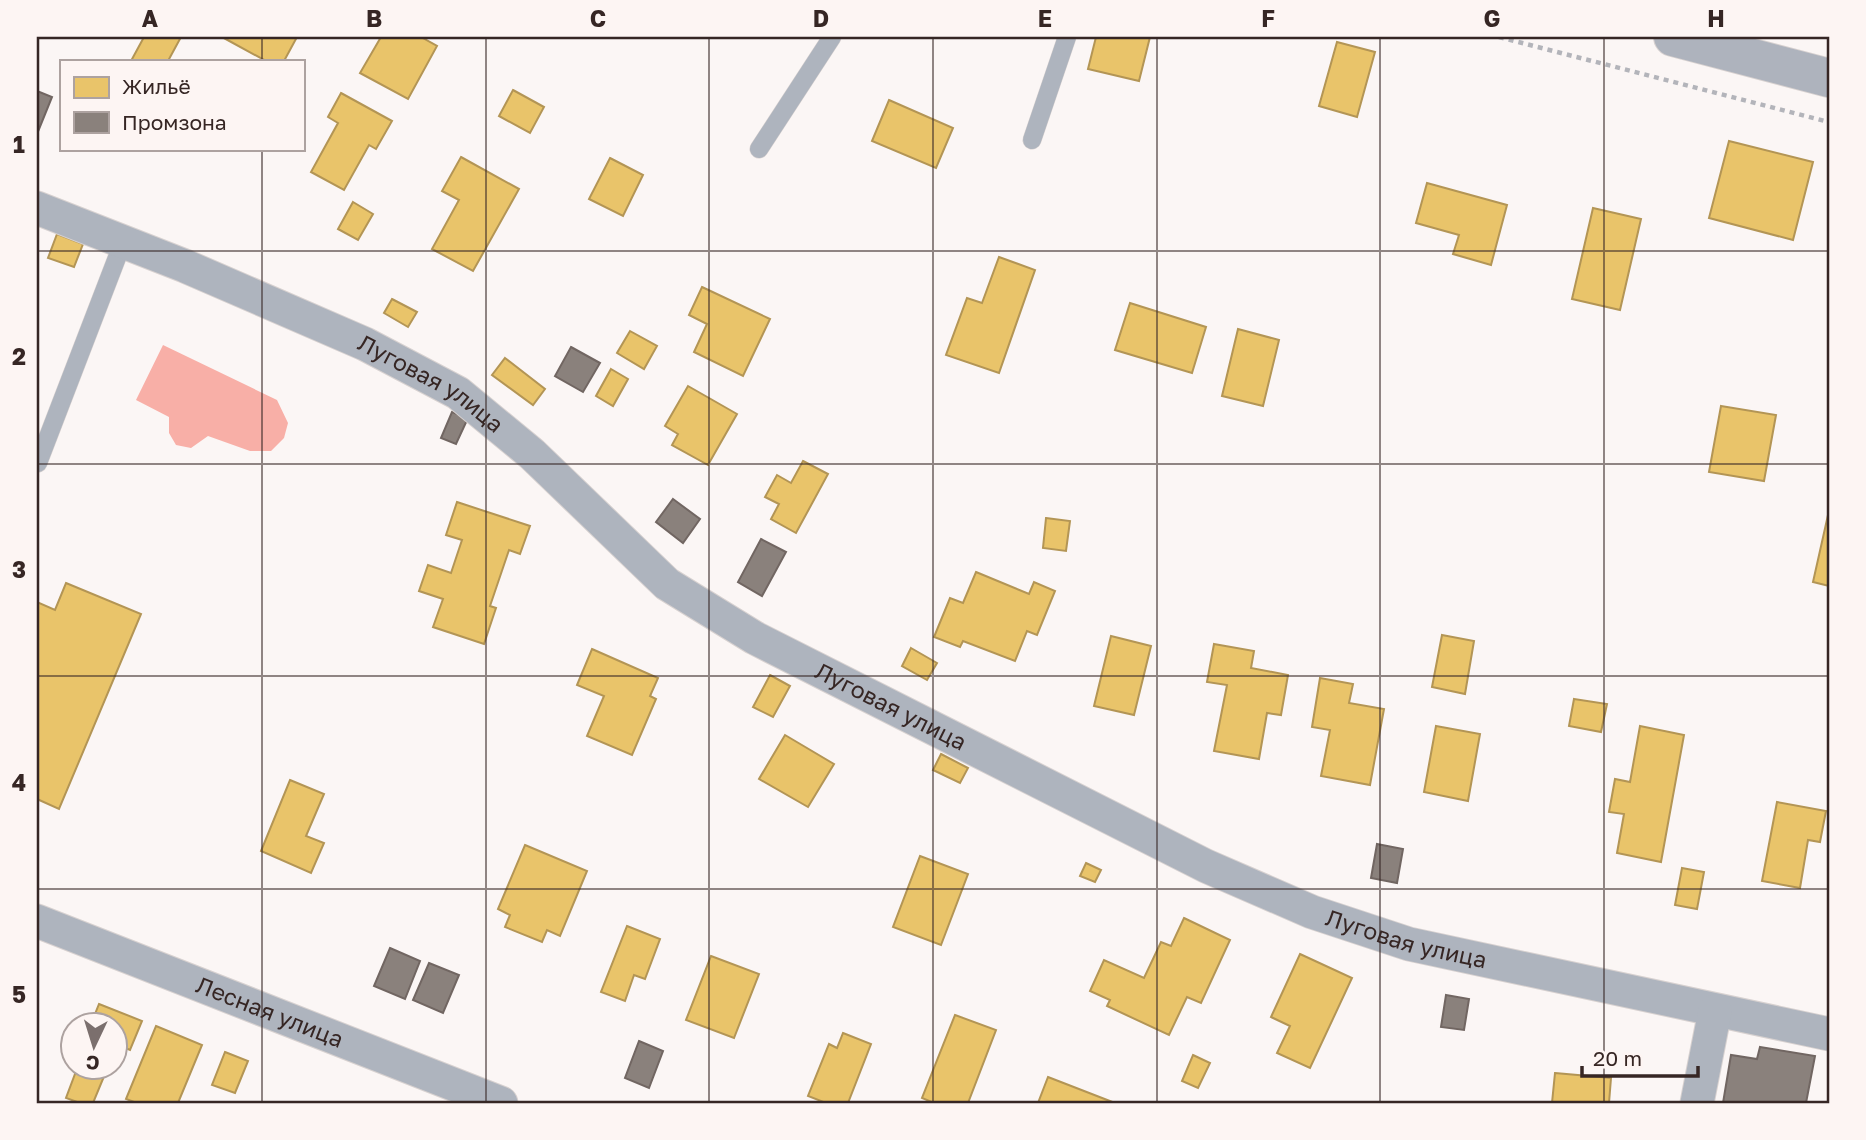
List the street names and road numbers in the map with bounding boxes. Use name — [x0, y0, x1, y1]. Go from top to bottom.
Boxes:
street label: Луговая улица — [354, 328, 510, 438]
street label: Луговая улица — [811, 656, 972, 756]
street label: Луговая улица — [1323, 903, 1489, 973]
street label: Лесная улица — [193, 970, 348, 1053]

